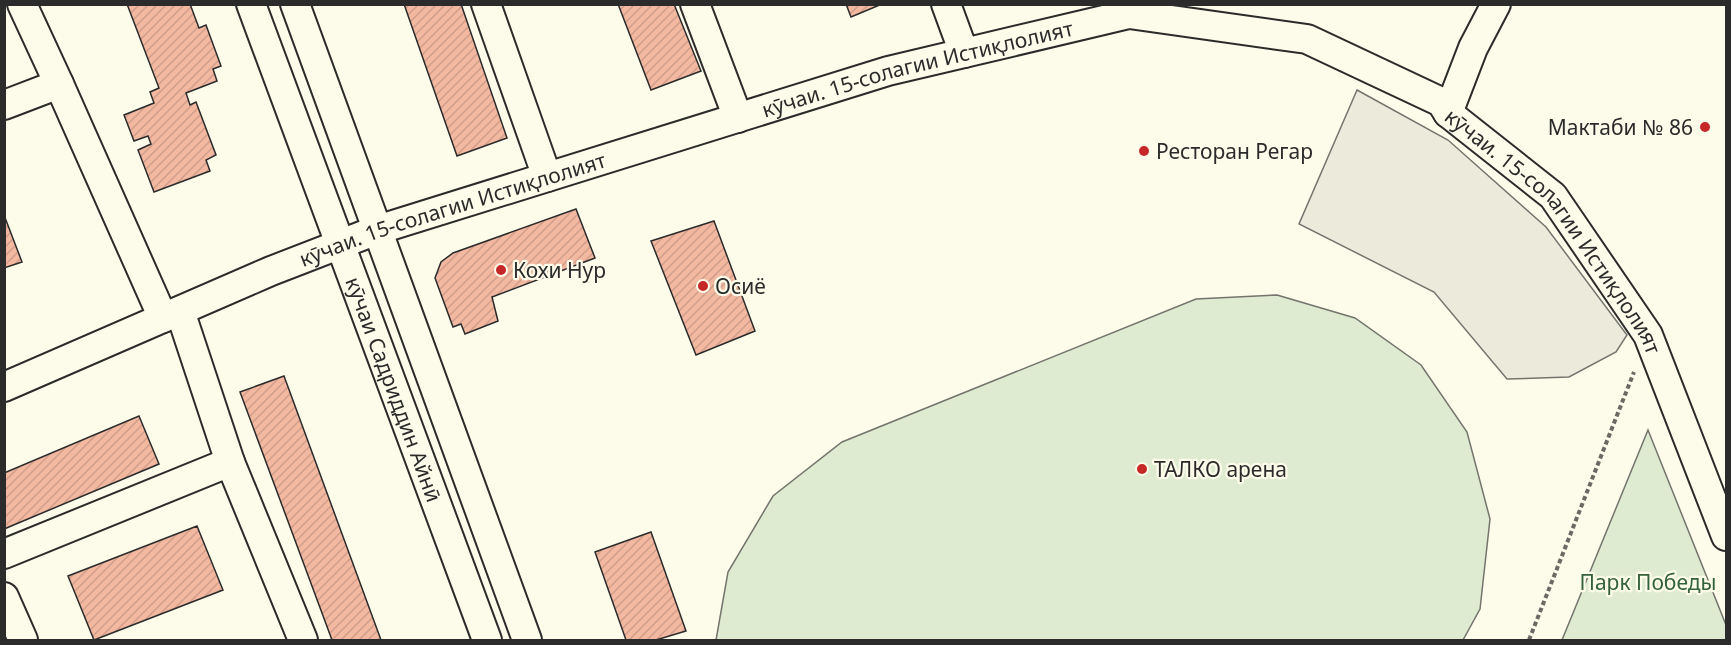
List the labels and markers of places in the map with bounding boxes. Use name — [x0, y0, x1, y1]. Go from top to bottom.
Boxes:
place label: Мактаби № 86 — [1548, 113, 1693, 141]
marker: Мактаби № 86 — [1698, 120, 1712, 134]
place label: Ресторан Регар — [1156, 137, 1313, 165]
marker: Ресторан Регар — [1137, 144, 1151, 158]
place label: Кохи Нур — [513, 256, 606, 284]
marker: Кохи Нур — [494, 263, 508, 277]
place label: Осиё — [715, 272, 766, 300]
marker: Осиё — [696, 279, 710, 293]
place label: ТАЛКО арена — [1154, 455, 1287, 483]
marker: ТАЛКО арена — [1135, 462, 1149, 476]

